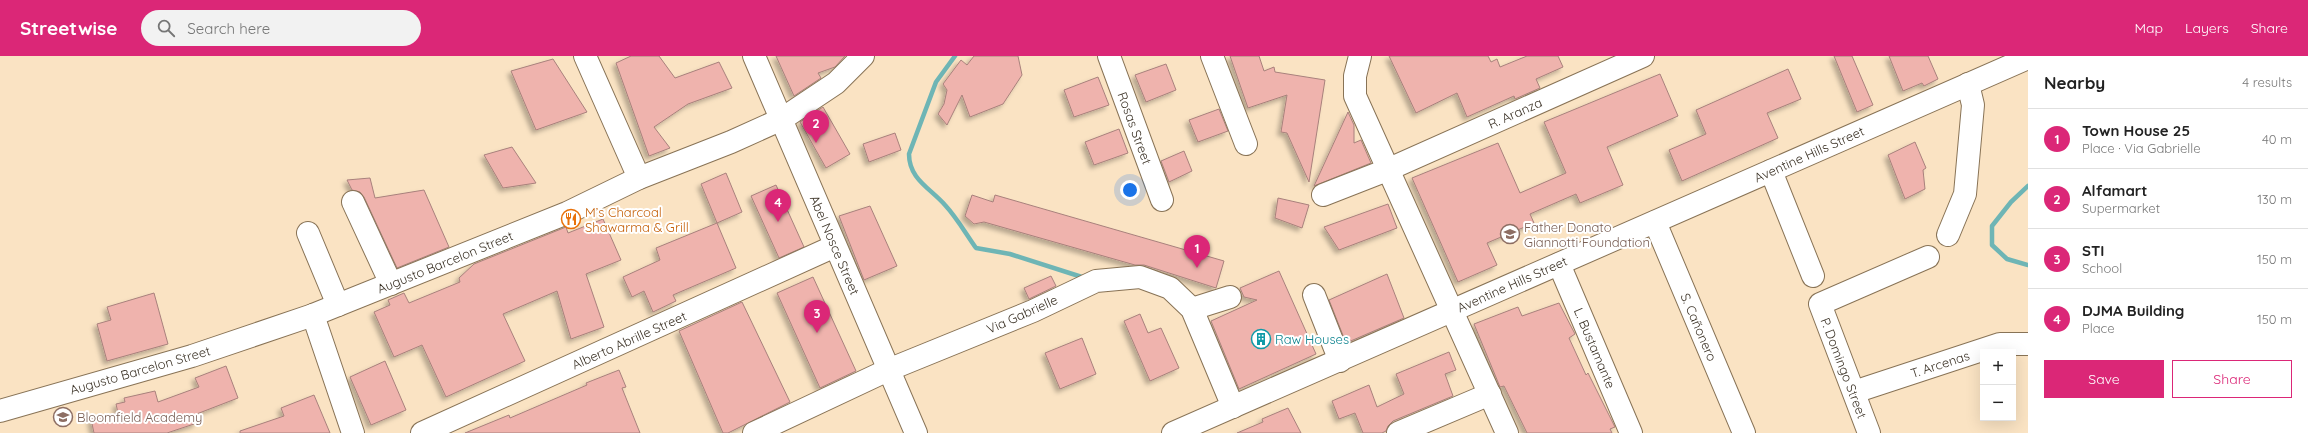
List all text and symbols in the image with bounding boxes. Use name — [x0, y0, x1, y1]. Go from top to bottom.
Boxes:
search box — [141, 10, 421, 46]
text: Streetwise — [20, 16, 117, 40]
icon: search — [155, 17, 177, 39]
text: Search here — [187, 19, 270, 38]
text: Map — [2134, 19, 2163, 37]
text: Layers — [2185, 19, 2229, 37]
text: Share — [2251, 19, 2288, 37]
text: Nearby — [2044, 72, 2105, 93]
text: 4 results — [2242, 74, 2292, 90]
street label: Rosas Street — [1115, 90, 1155, 166]
street label: R. Aranza — [1486, 94, 1544, 132]
pin: 2 — [803, 110, 829, 143]
text: Town House 25 — [2082, 121, 2190, 140]
street label: Aventine Hills Street — [1752, 123, 1866, 185]
text: 1 — [2054, 131, 2060, 147]
text: 40 m — [2262, 131, 2292, 147]
text: Place · Via Gabrielle — [2082, 140, 2200, 156]
your location — [1120, 180, 1140, 200]
text: Alfamart — [2082, 181, 2148, 200]
pin: 4 — [765, 189, 791, 222]
text: 2 — [2053, 191, 2061, 207]
text: 130 m — [2257, 191, 2292, 207]
street label: Abel Nosce Street — [807, 193, 863, 297]
text: Supermarket — [2082, 200, 2160, 216]
place label: M’s Charcoal Shawarma & Grill — [585, 204, 689, 235]
restaurant icon: M’s Charcoal Shawarma & Grill — [560, 208, 582, 230]
place label: Father Donato Giannotti Foundation — [1524, 219, 1650, 250]
school or university icon: Father Donato Giannotti Foundation — [1499, 223, 1521, 245]
street label: Augusto Barcelon Street — [375, 227, 515, 297]
pin: 1 — [1184, 235, 1210, 268]
text: STI — [2082, 241, 2104, 260]
text: 3 — [2054, 251, 2060, 267]
text: 150 m — [2257, 251, 2292, 267]
street label: Aventine Hills Street — [1455, 253, 1569, 315]
text: School — [2082, 260, 2122, 276]
street label: Via Gabrielle — [984, 291, 1060, 337]
street label: S. Cañonero — [1677, 291, 1721, 364]
pin: 3 — [804, 300, 830, 333]
text: DJMA Building — [2082, 301, 2184, 320]
street label: L. Bustamante — [1571, 305, 1619, 391]
street label: Alberto Abrille Street — [569, 308, 689, 372]
text: 4 — [2053, 311, 2061, 327]
text: 150 m — [2257, 311, 2292, 327]
street label: P. Domingo Street — [1817, 315, 1871, 421]
text: Place — [2082, 320, 2115, 336]
building icon: Raw Houses — [1250, 328, 1272, 350]
place label: Raw Houses — [1275, 331, 1349, 347]
street label: Augusto Barcelon Street — [68, 342, 212, 398]
street label: T. Arcenas — [1908, 347, 1972, 381]
map controls — [1980, 349, 2016, 421]
button: + — [1980, 349, 2016, 385]
button: Save — [2044, 360, 2164, 398]
button: Share — [2172, 360, 2292, 398]
button: − — [1980, 385, 2016, 421]
school or university icon: Bloomfield Academy — [52, 406, 74, 428]
place label: Bloomfield Academy — [77, 409, 202, 425]

